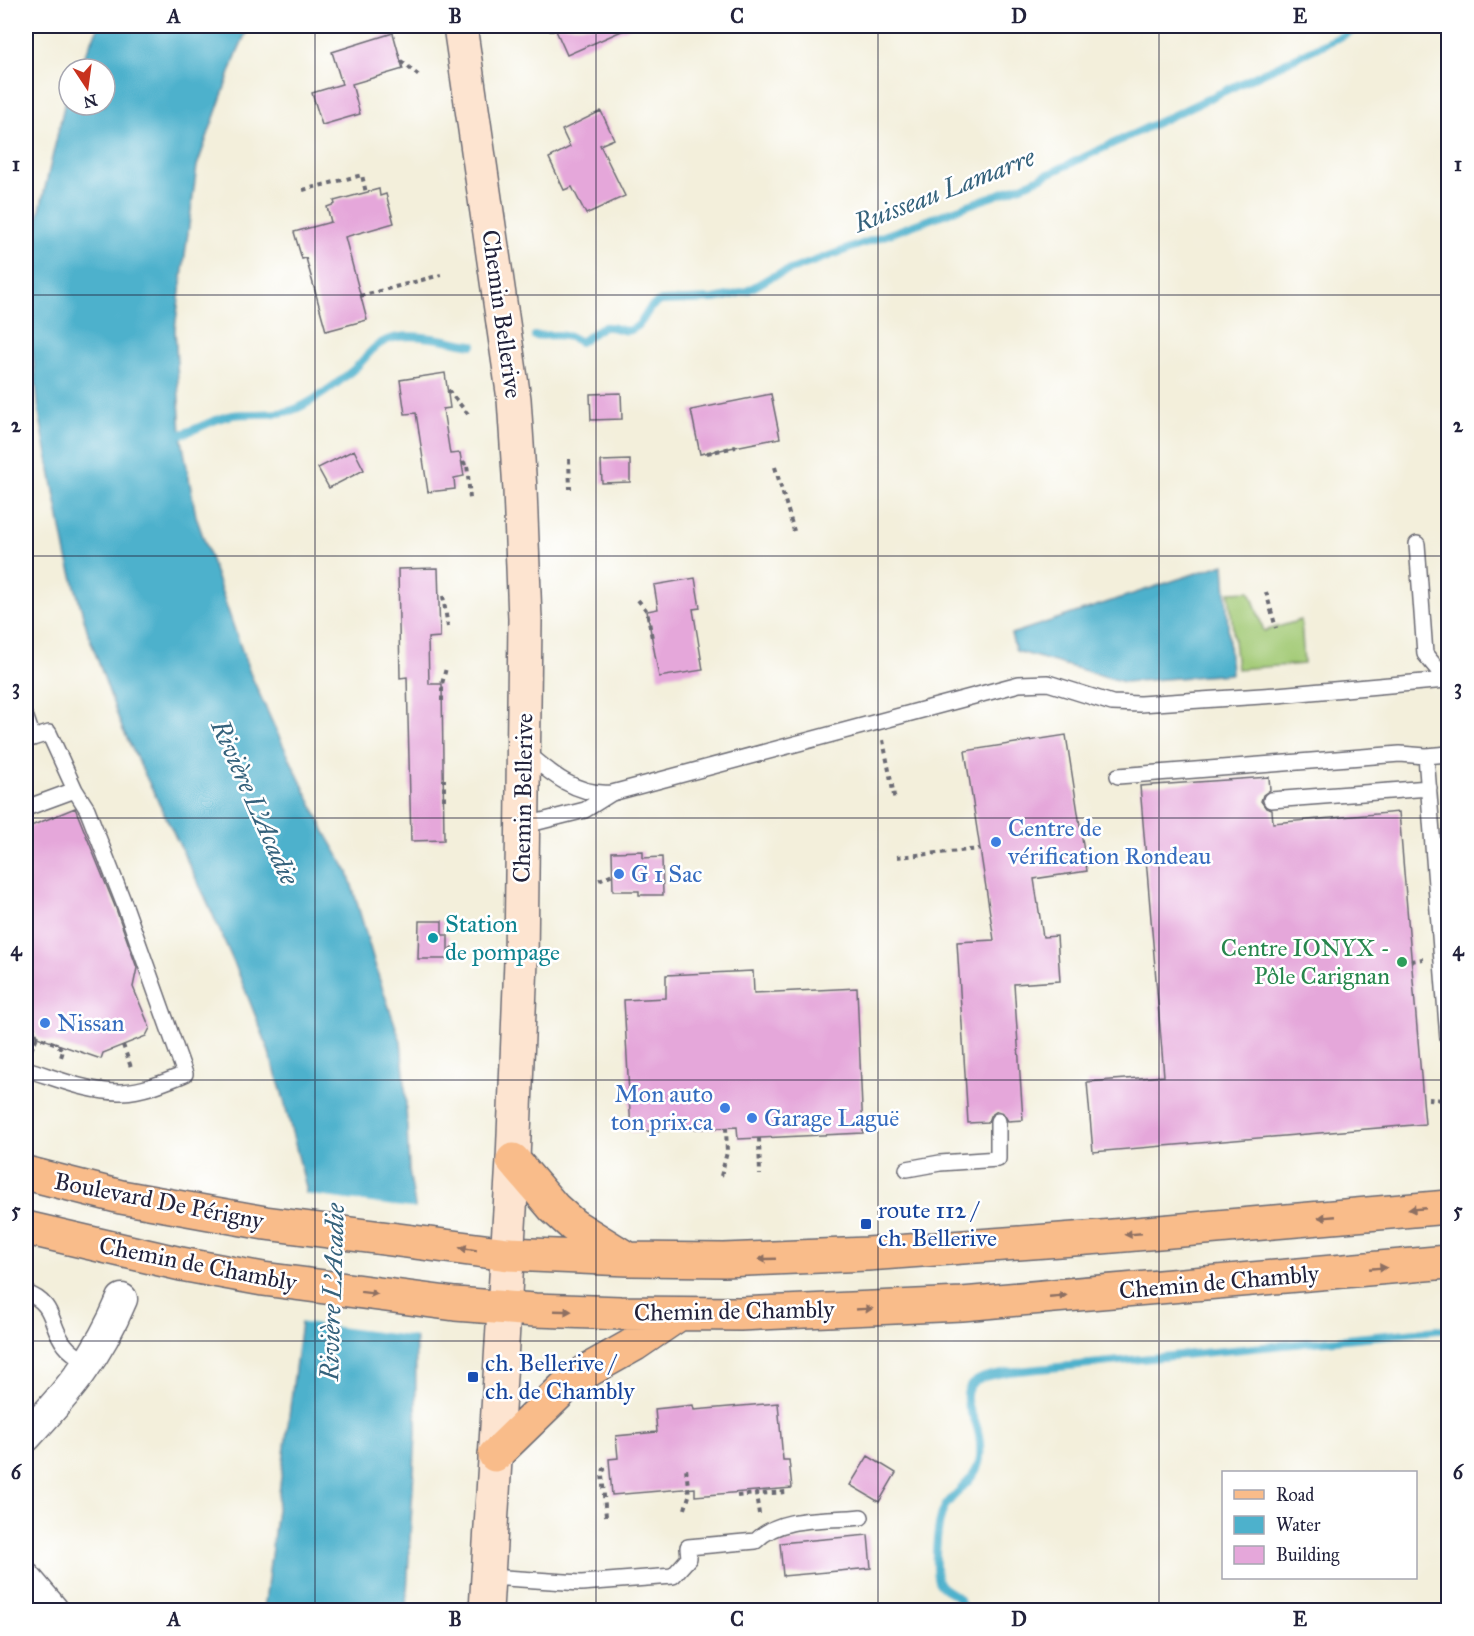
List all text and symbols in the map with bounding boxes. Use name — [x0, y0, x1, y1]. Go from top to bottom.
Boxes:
text: A — [165, 4, 181, 28]
text: B — [448, 4, 462, 28]
text: C — [730, 4, 744, 28]
text: D — [1011, 4, 1027, 28]
text: E — [1293, 4, 1308, 28]
north arrow — [57, 57, 117, 117]
text: N — [81, 90, 99, 112]
water label: Ruisseau Lamarre — [848, 140, 1040, 240]
text: 1 — [12, 152, 20, 176]
text: 1 — [1454, 152, 1462, 176]
street label: Chemin Bellerive — [475, 228, 529, 400]
text: 2 — [11, 413, 22, 437]
text: 2 — [1453, 413, 1464, 437]
text: 3 — [12, 675, 20, 700]
text: 3 — [1454, 675, 1462, 700]
street label: Chemin Bellerive — [507, 713, 539, 883]
water label: Rivière L'Acadie — [204, 714, 306, 891]
place label: Centre de vérification Rondeau — [1007, 813, 1212, 871]
marker: Centre de vérification Rondeau — [989, 835, 1003, 849]
place label: G 1 Sac — [631, 859, 702, 889]
marker: G 1 Sac — [612, 867, 626, 881]
place label: Station de pompage — [445, 909, 560, 967]
marker: Station de pompage — [426, 931, 440, 945]
place label: Centre IONYX - Pôle Carignan — [1221, 933, 1390, 991]
text: 4 — [10, 937, 22, 962]
text: 4 — [1452, 937, 1464, 962]
marker: Centre IONYX - Pôle Carignan — [1395, 955, 1409, 969]
place label: Nissan — [57, 1008, 125, 1038]
marker: Nissan — [38, 1016, 52, 1030]
place label: Mon auto ton prix.ca — [611, 1079, 714, 1137]
marker: Mon auto ton prix.ca — [718, 1101, 732, 1115]
place label: Garage Laguë — [764, 1103, 899, 1133]
marker: Garage Laguë — [745, 1111, 759, 1125]
street label: Boulevard De Périgny — [52, 1166, 267, 1236]
place label: route 112 / ch. Bellerive — [878, 1195, 997, 1253]
text: 5 — [11, 1198, 21, 1222]
text: 5 — [1453, 1198, 1463, 1222]
water label: Rivière L'Acadie — [313, 1201, 351, 1382]
one-way arrow — [1408, 1204, 1427, 1214]
one-way arrow — [1318, 1212, 1337, 1222]
marker: route 112 / ch. Bellerive — [859, 1217, 873, 1231]
one-way arrow — [1124, 1229, 1143, 1239]
street label: Chemin de Chambly — [97, 1230, 300, 1298]
one-way arrow — [458, 1245, 477, 1254]
one-way arrow — [757, 1254, 776, 1263]
street label: Chemin de Chambly — [1118, 1258, 1321, 1306]
one-way arrow — [1369, 1263, 1388, 1273]
one-way arrow — [359, 1288, 378, 1298]
one-way arrow — [1049, 1291, 1068, 1301]
street label: Chemin de Chambly — [633, 1294, 835, 1328]
one-way arrow — [854, 1304, 873, 1313]
one-way arrow — [554, 1306, 573, 1316]
place label: ch. Bellerive / ch. de Chambly — [485, 1348, 635, 1406]
marker: ch. Bellerive / ch. de Chambly — [466, 1370, 480, 1384]
text: 6 — [11, 1460, 23, 1484]
text: 6 — [1453, 1460, 1465, 1484]
legend — [1222, 1471, 1417, 1579]
text: Road — [1276, 1484, 1314, 1506]
text: Water — [1276, 1514, 1321, 1536]
text: Building — [1276, 1544, 1340, 1567]
text: A — [165, 1607, 181, 1631]
text: B — [448, 1607, 462, 1631]
text: C — [730, 1607, 744, 1631]
text: D — [1011, 1607, 1027, 1631]
text: E — [1293, 1607, 1308, 1631]

